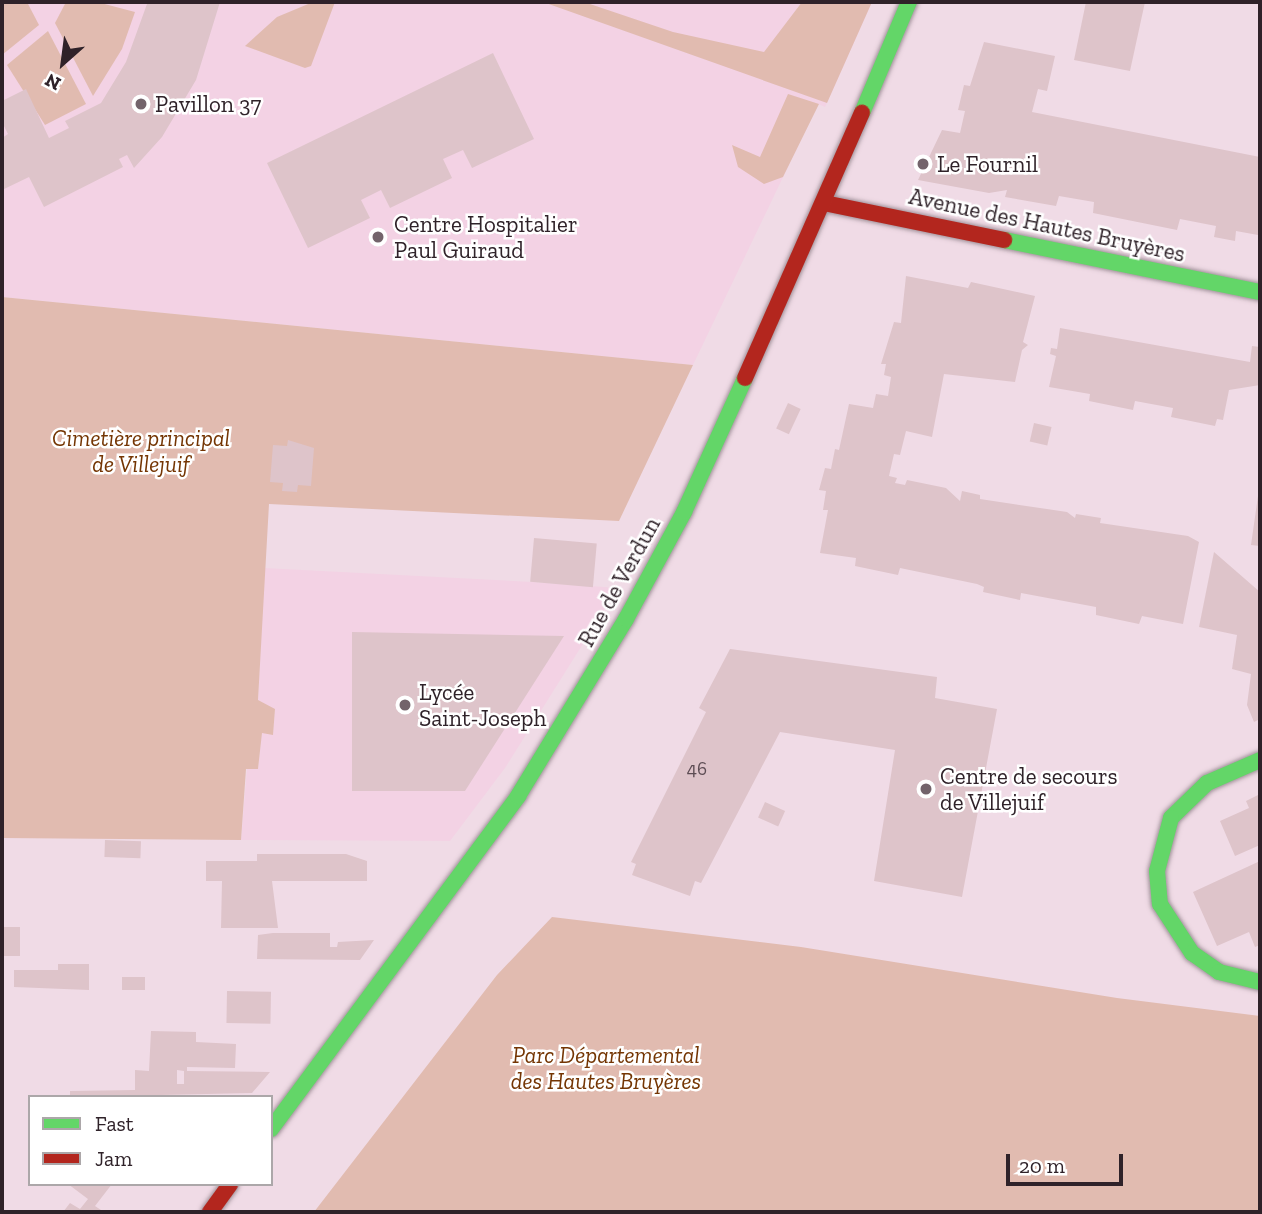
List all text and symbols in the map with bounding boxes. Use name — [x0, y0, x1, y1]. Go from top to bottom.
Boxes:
north arrow — [28, 28, 98, 98]
text: N — [41, 68, 65, 96]
place label: Pavillon 37 — [155, 90, 261, 118]
marker: Pavillon 37 — [133, 96, 149, 112]
place label: Le Fournil — [937, 150, 1038, 178]
marker: Le Fournil — [915, 156, 931, 172]
street label: Avenue des Hautes Bruyères — [906, 182, 1188, 268]
place label: Centre Hospitalier Paul Guiraud — [394, 210, 578, 264]
marker: Centre Hospitalier Paul Guiraud — [368, 227, 388, 247]
park label: Cimetière principal de Villejuif — [52, 424, 230, 478]
street label: Rue de Verdun — [572, 512, 666, 652]
place label: Lycée Saint-Joseph — [419, 678, 546, 732]
marker: Lycée Saint-Joseph — [397, 697, 413, 713]
house number: 46 — [687, 758, 707, 780]
place label: Centre de secours de Villejuif — [940, 762, 1118, 816]
marker: Centre de secours de Villejuif — [918, 781, 934, 797]
park label: Parc Départemental des Hautes Bruyères — [511, 1041, 701, 1095]
legend — [28, 1095, 273, 1186]
text: Fast — [95, 1111, 134, 1136]
scale bar — [1010, 1140, 1127, 1184]
text: Jam — [95, 1146, 132, 1171]
text: 20 m — [1019, 1153, 1065, 1178]

